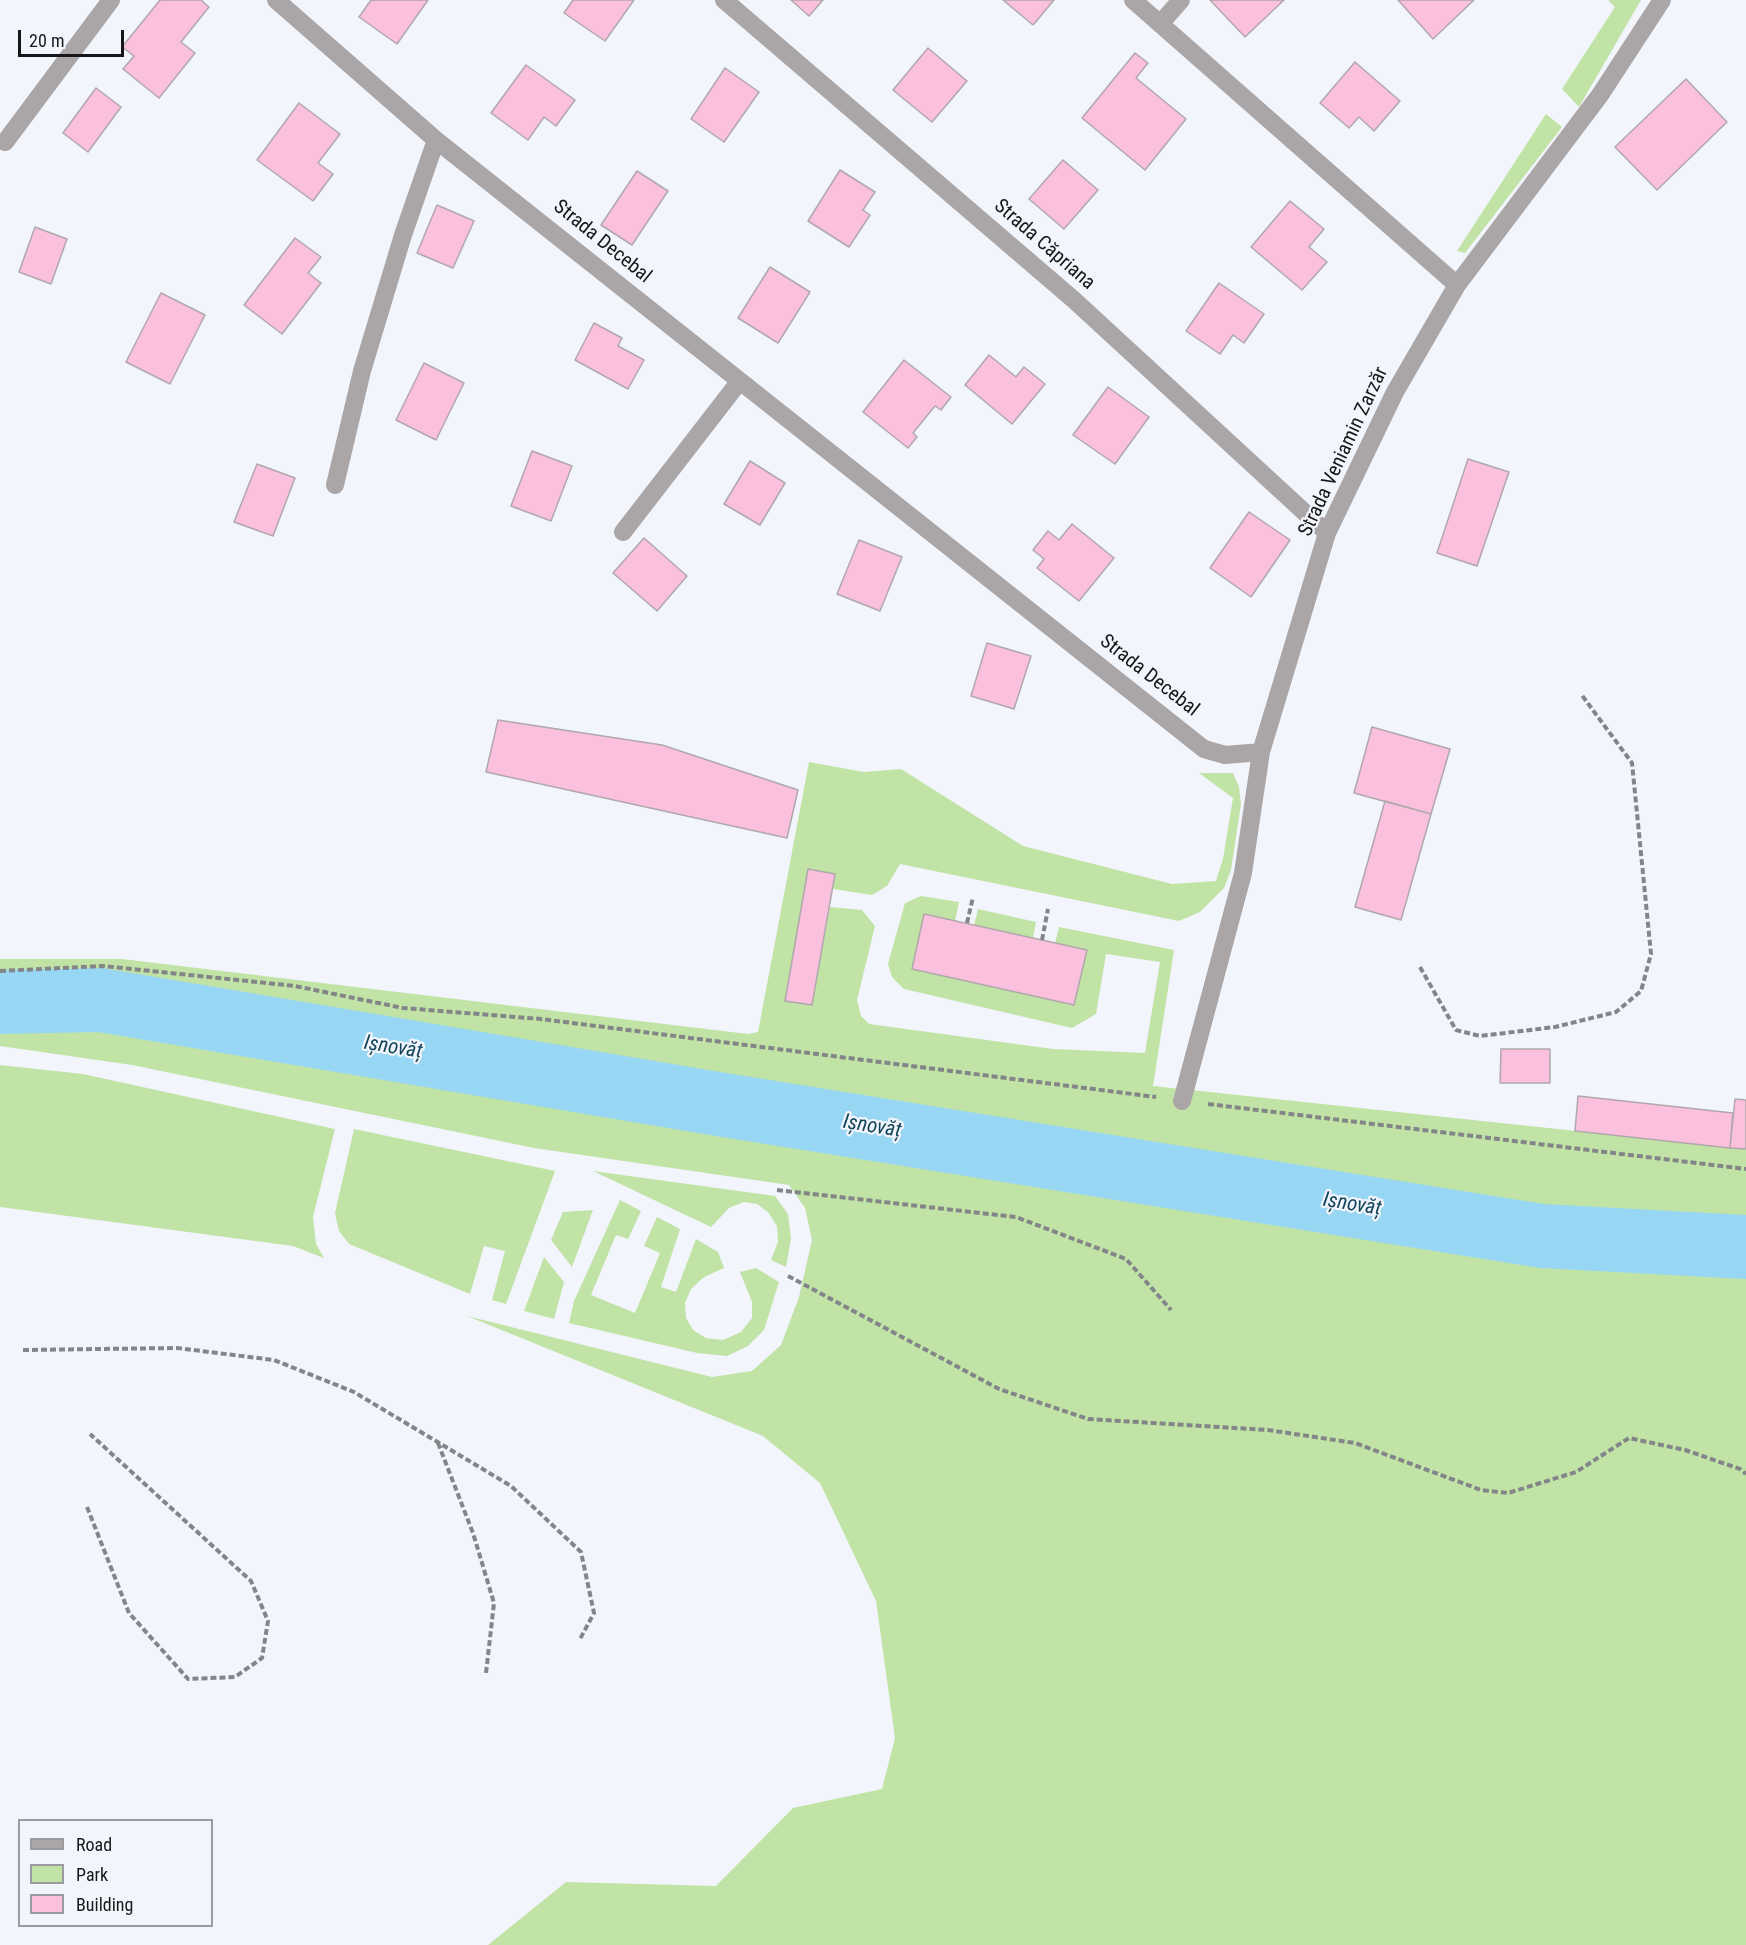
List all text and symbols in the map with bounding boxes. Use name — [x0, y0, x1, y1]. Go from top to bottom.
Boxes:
scale bar — [21, 18, 128, 56]
text: 20 m — [29, 30, 64, 51]
street label: Strada Decebal — [548, 195, 656, 289]
street label: Strada Căpriana — [989, 195, 1099, 295]
street label: Strada Veniamin Zarzăr — [1294, 363, 1394, 541]
street label: Strada Decebal — [1095, 630, 1203, 722]
water label: Ișnovăț — [362, 1031, 424, 1065]
water label: Ișnovăț — [841, 1110, 903, 1144]
water label: Ișnovăț — [1321, 1188, 1383, 1222]
legend — [18, 1819, 213, 1927]
text: Road — [76, 1834, 112, 1855]
text: Park — [76, 1864, 108, 1885]
text: Building — [76, 1894, 133, 1915]

